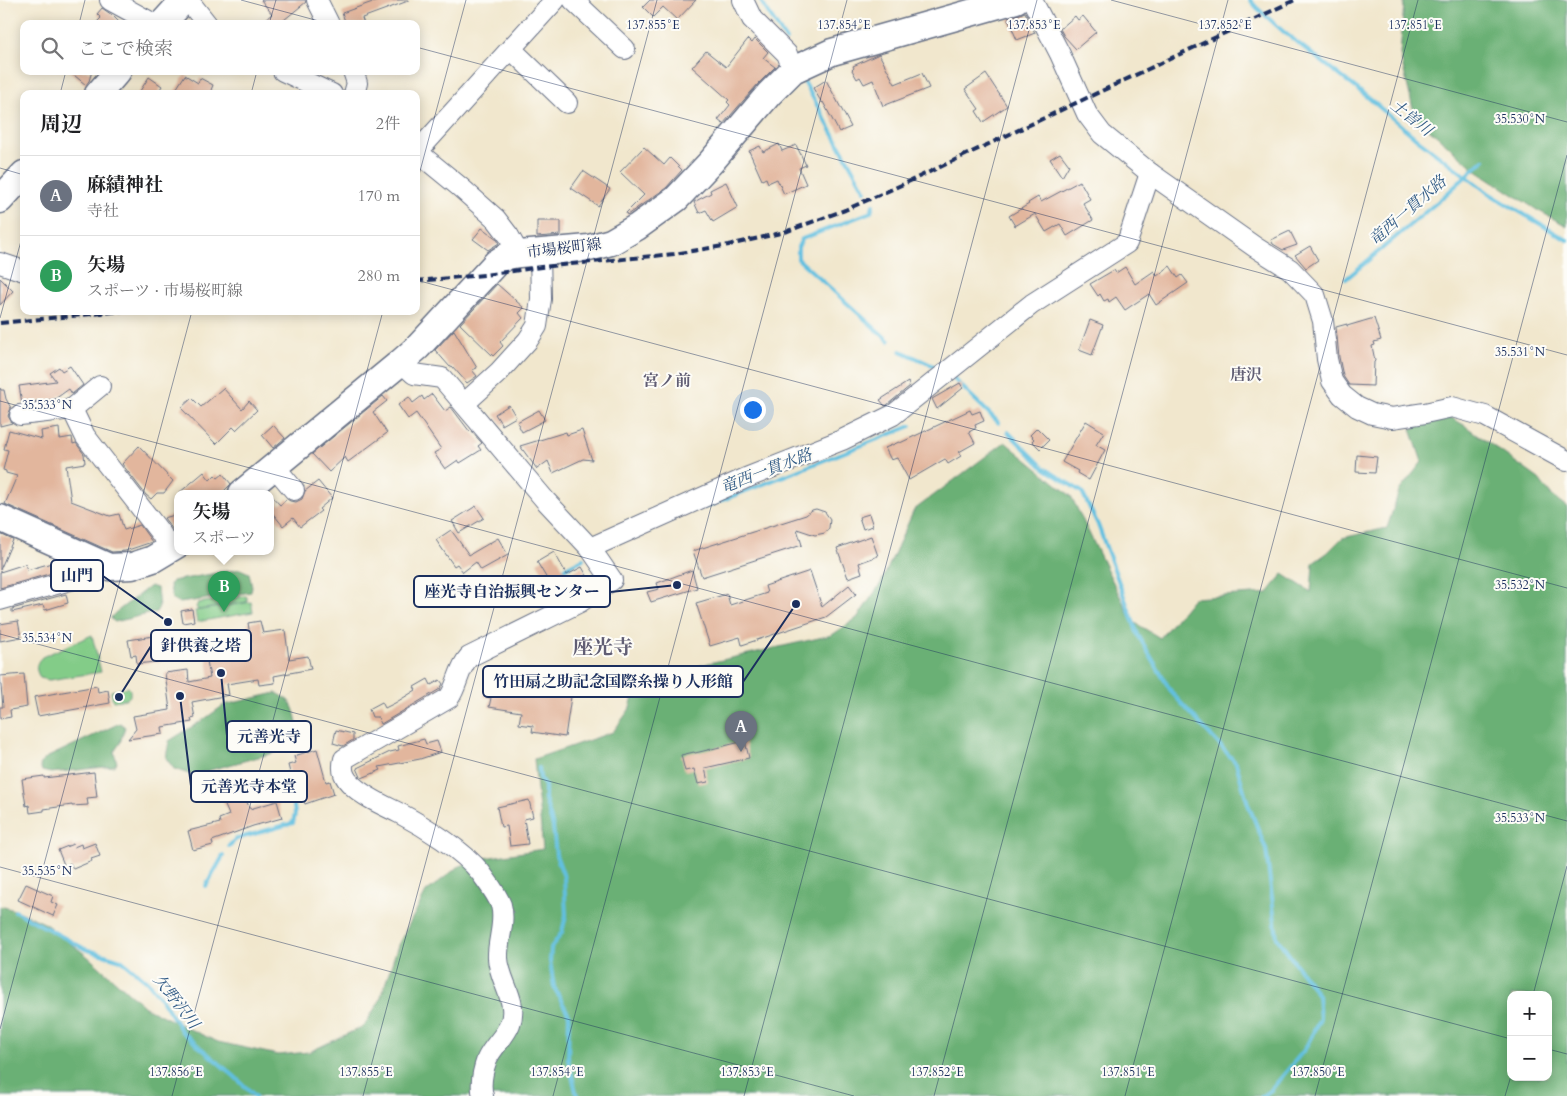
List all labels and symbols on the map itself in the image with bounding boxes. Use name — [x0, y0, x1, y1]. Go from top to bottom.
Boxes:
text: 137.855°E — [626, 17, 680, 33]
text: 137.854°E — [817, 17, 871, 33]
text: 137.853°E — [1007, 17, 1061, 33]
text: 137.852°E — [1198, 17, 1252, 33]
text: 137.851°E — [1388, 17, 1442, 33]
water label: 土曽川 — [1386, 94, 1439, 142]
text: 35.530°N — [1495, 111, 1546, 127]
water label: 竜西一貫水路 — [1364, 170, 1452, 251]
street label: 市場桜町線 — [526, 234, 602, 262]
text: 35.531°N — [1495, 344, 1546, 360]
district label: 唐沢 — [1230, 364, 1262, 386]
district label: 宮ノ前 — [643, 370, 691, 392]
text: 35.533°N — [22, 397, 73, 413]
your location — [740, 397, 766, 423]
water label: 竜西一貫水路 — [718, 443, 816, 498]
callout: 山門 — [51, 560, 103, 591]
text: 山門 — [61, 565, 93, 587]
pin: B — [208, 571, 240, 612]
callout: 座光寺自治振興センター — [414, 576, 610, 607]
text: 35.532°N — [1495, 577, 1546, 593]
text: 座光寺自治振興センター — [424, 581, 600, 603]
text: 35.534°N — [22, 630, 73, 646]
callout: 針供養之塔 — [151, 630, 251, 661]
district label: 座光寺 — [573, 634, 633, 661]
text: 針供養之塔 — [161, 635, 241, 657]
callout: 竹田扇之助記念国際糸操り人形館 — [483, 666, 743, 697]
text: 竹田扇之助記念国際糸操り人形館 — [493, 671, 733, 693]
pin: A — [725, 711, 757, 752]
callout: 元善光寺 — [227, 721, 311, 752]
text: 元善光寺 — [237, 726, 301, 748]
callout: 元善光寺本堂 — [191, 771, 307, 802]
text: 元善光寺本堂 — [201, 776, 297, 798]
text: 35.533°N — [1495, 810, 1546, 826]
text: 35.535°N — [22, 863, 73, 879]
water label: 欠野沢川 — [148, 970, 206, 1035]
text: 137.856°E — [149, 1064, 203, 1080]
text: 137.855°E — [339, 1064, 393, 1080]
text: 137.854°E — [530, 1064, 584, 1080]
text: 137.853°E — [720, 1064, 774, 1080]
text: 137.852°E — [910, 1064, 964, 1080]
text: 137.851°E — [1101, 1064, 1155, 1080]
text: 137.850°E — [1291, 1064, 1345, 1080]

